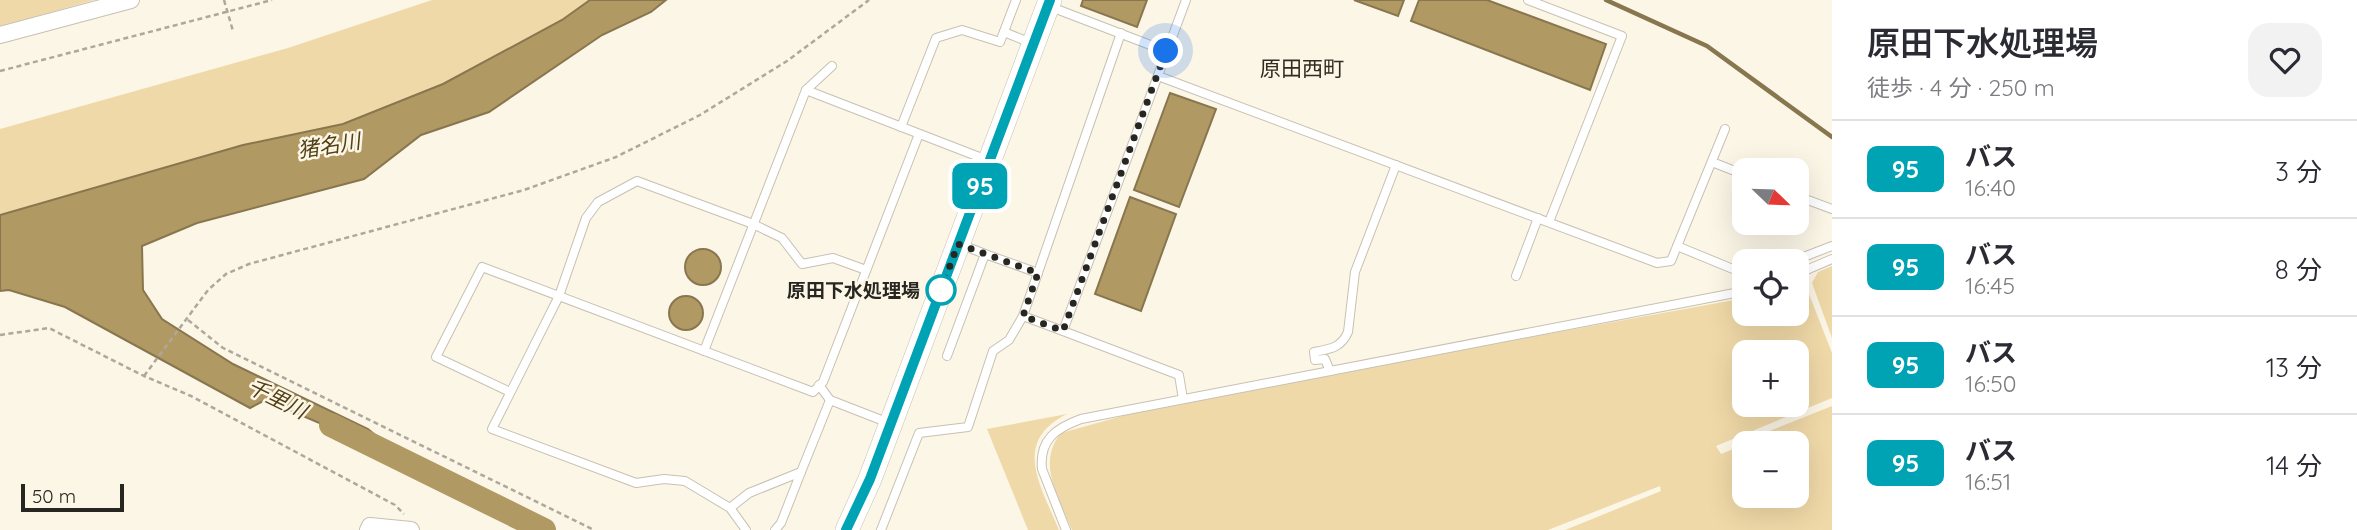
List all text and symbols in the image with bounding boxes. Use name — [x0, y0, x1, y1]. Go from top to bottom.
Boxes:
text: 原田下水処理場 — [1867, 22, 2098, 63]
button: heart — [2248, 23, 2322, 97]
your location — [1148, 33, 1183, 68]
district label: 原田西町 — [1260, 55, 1344, 81]
text: 徒歩 · 4 分 · 250 m — [1867, 73, 2055, 102]
water label: 猪名川 — [296, 127, 364, 163]
text: バス — [1965, 140, 2017, 173]
text: 95 — [1892, 154, 1919, 184]
text: 3 分 — [2275, 155, 2322, 188]
north arrow — [1732, 158, 1810, 234]
map controls — [1732, 158, 1809, 508]
line badge: 95 — [948, 163, 1012, 209]
text: 95 — [966, 171, 994, 201]
text: 16:40 — [1965, 173, 2016, 202]
text: バス — [1965, 238, 2017, 271]
button: locate — [1732, 249, 1809, 326]
text: 95 — [1892, 252, 1919, 282]
text: 8 分 — [2275, 253, 2322, 286]
text: 16:45 — [1965, 271, 2015, 300]
marker: 原田下水処理場 — [926, 275, 956, 305]
place label: 原田下水処理場 — [787, 278, 920, 302]
text: バス — [1965, 336, 2017, 369]
button: + — [1732, 340, 1809, 417]
text: 95 — [1892, 350, 1919, 380]
text: 13 分 — [2266, 351, 2322, 384]
text: 16:50 — [1965, 369, 2016, 398]
water label: 千里川 — [243, 373, 313, 424]
button: − — [1732, 431, 1809, 508]
text: バス — [1965, 434, 2017, 467]
text: 95 — [1892, 448, 1919, 478]
text: 14 分 — [2266, 449, 2322, 482]
text: 16:51 — [1965, 467, 2011, 496]
scale bar — [21, 481, 124, 513]
text: 50 m — [32, 484, 76, 508]

